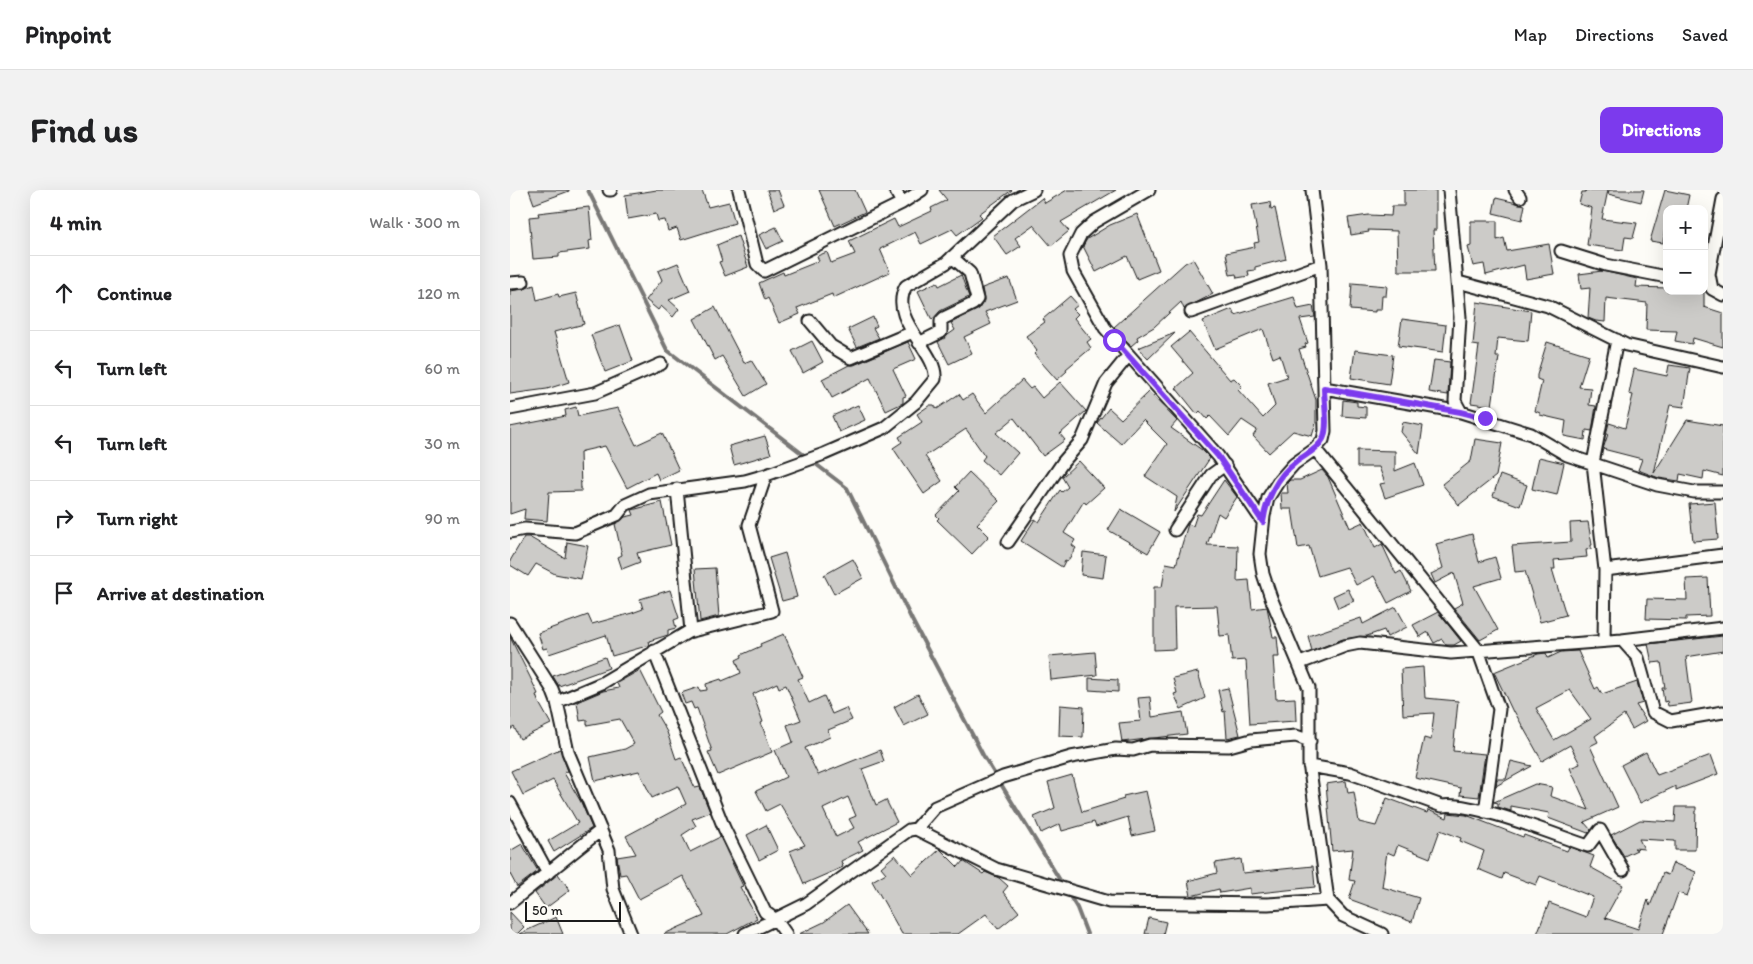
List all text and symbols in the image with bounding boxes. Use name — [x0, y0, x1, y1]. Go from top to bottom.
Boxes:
text: Pinpoint — [25, 20, 111, 49]
text: Map — [1514, 24, 1547, 46]
text: Directions — [1575, 24, 1654, 46]
text: Saved — [1682, 24, 1728, 46]
button: Directions — [1600, 107, 1723, 153]
text: Find us — [30, 109, 138, 151]
map controls — [1663, 205, 1708, 295]
button: + — [1663, 205, 1708, 250]
text: 4 min — [50, 210, 102, 235]
text: Walk · 300 m — [369, 213, 460, 232]
button: − — [1663, 250, 1708, 295]
icon: ahead — [50, 279, 78, 307]
text: Continue — [97, 282, 172, 305]
text: 120 m — [417, 284, 460, 303]
route start — [1103, 329, 1126, 352]
icon: left — [50, 354, 78, 382]
text: Turn left — [97, 357, 167, 380]
text: 60 m — [425, 359, 460, 378]
route end — [1474, 407, 1497, 430]
icon: left — [50, 429, 78, 457]
text: Turn left — [97, 432, 167, 455]
text: 30 m — [424, 434, 460, 453]
icon: right — [50, 504, 78, 532]
text: Turn right — [97, 507, 178, 530]
text: 90 m — [425, 509, 460, 528]
icon: arrive — [50, 579, 78, 607]
text: Arrive at destination — [97, 582, 264, 605]
scale bar — [525, 899, 621, 922]
text: 50 m — [532, 902, 563, 919]

